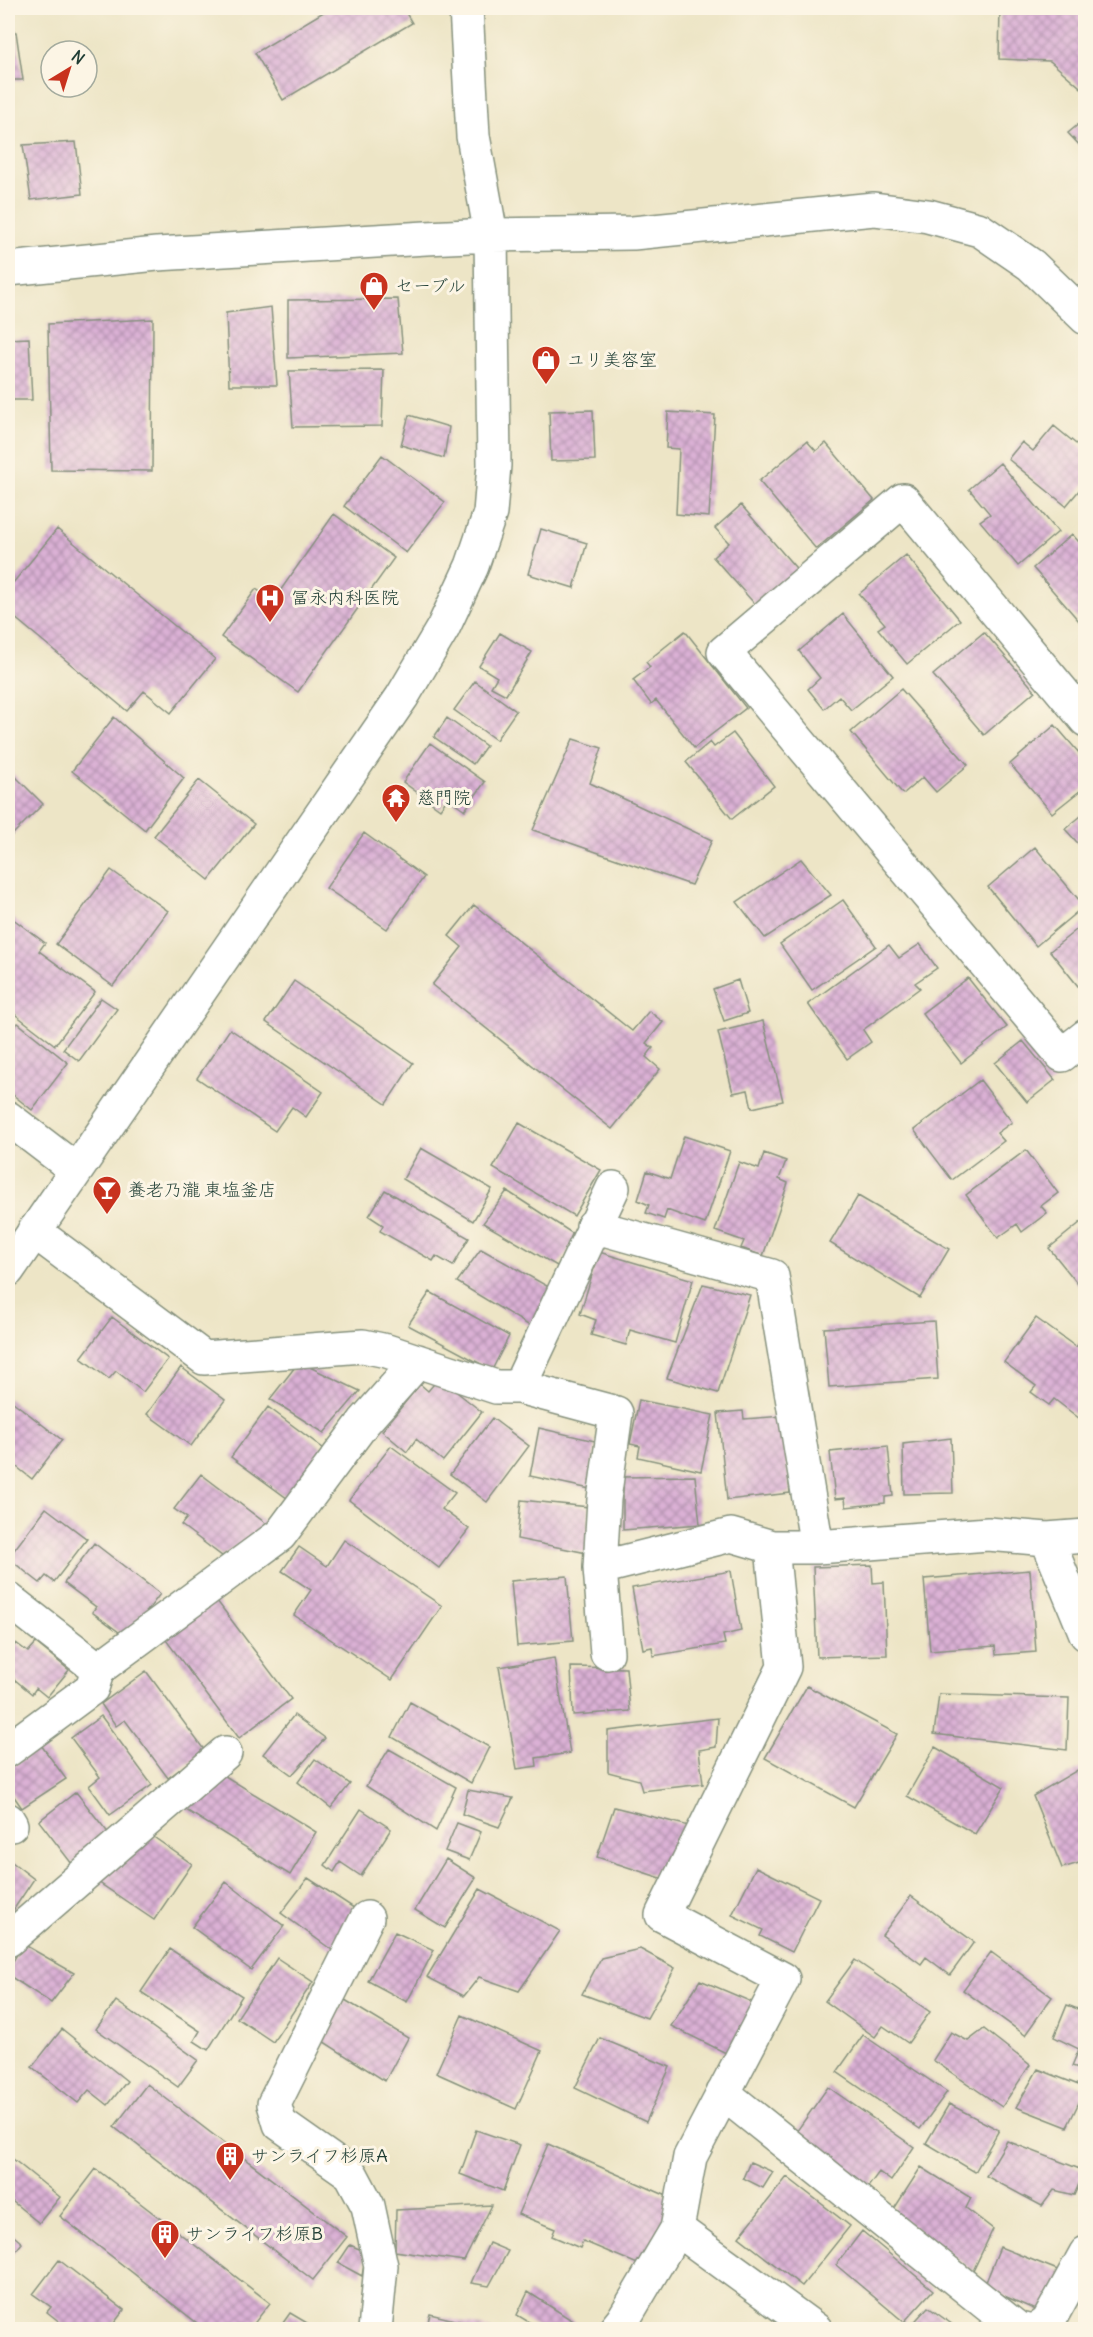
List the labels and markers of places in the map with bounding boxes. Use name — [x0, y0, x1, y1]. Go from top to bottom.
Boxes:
shop icon: セーブル — [358, 270, 390, 312]
place label: セーブル — [395, 274, 466, 297]
shop icon: ユリ美容室 — [530, 344, 562, 386]
place label: ユリ美容室 — [567, 348, 657, 371]
hospital icon: 冨永内科医院 — [254, 582, 286, 624]
place label: 冨永内科医院 — [291, 586, 399, 609]
temple icon: 慈門院 — [380, 782, 412, 824]
place label: 慈門院 — [417, 786, 471, 809]
bar icon: 養老乃瀧 東塩釜店 — [91, 1174, 123, 1216]
place label: 養老乃瀧 東塩釜店 — [128, 1178, 276, 1201]
building icon: サンライフ杉原A — [214, 2140, 246, 2182]
place label: サンライフ杉原A — [251, 2144, 388, 2167]
building icon: サンライフ杉原B — [149, 2218, 181, 2260]
place label: サンライフ杉原B — [186, 2222, 323, 2245]

